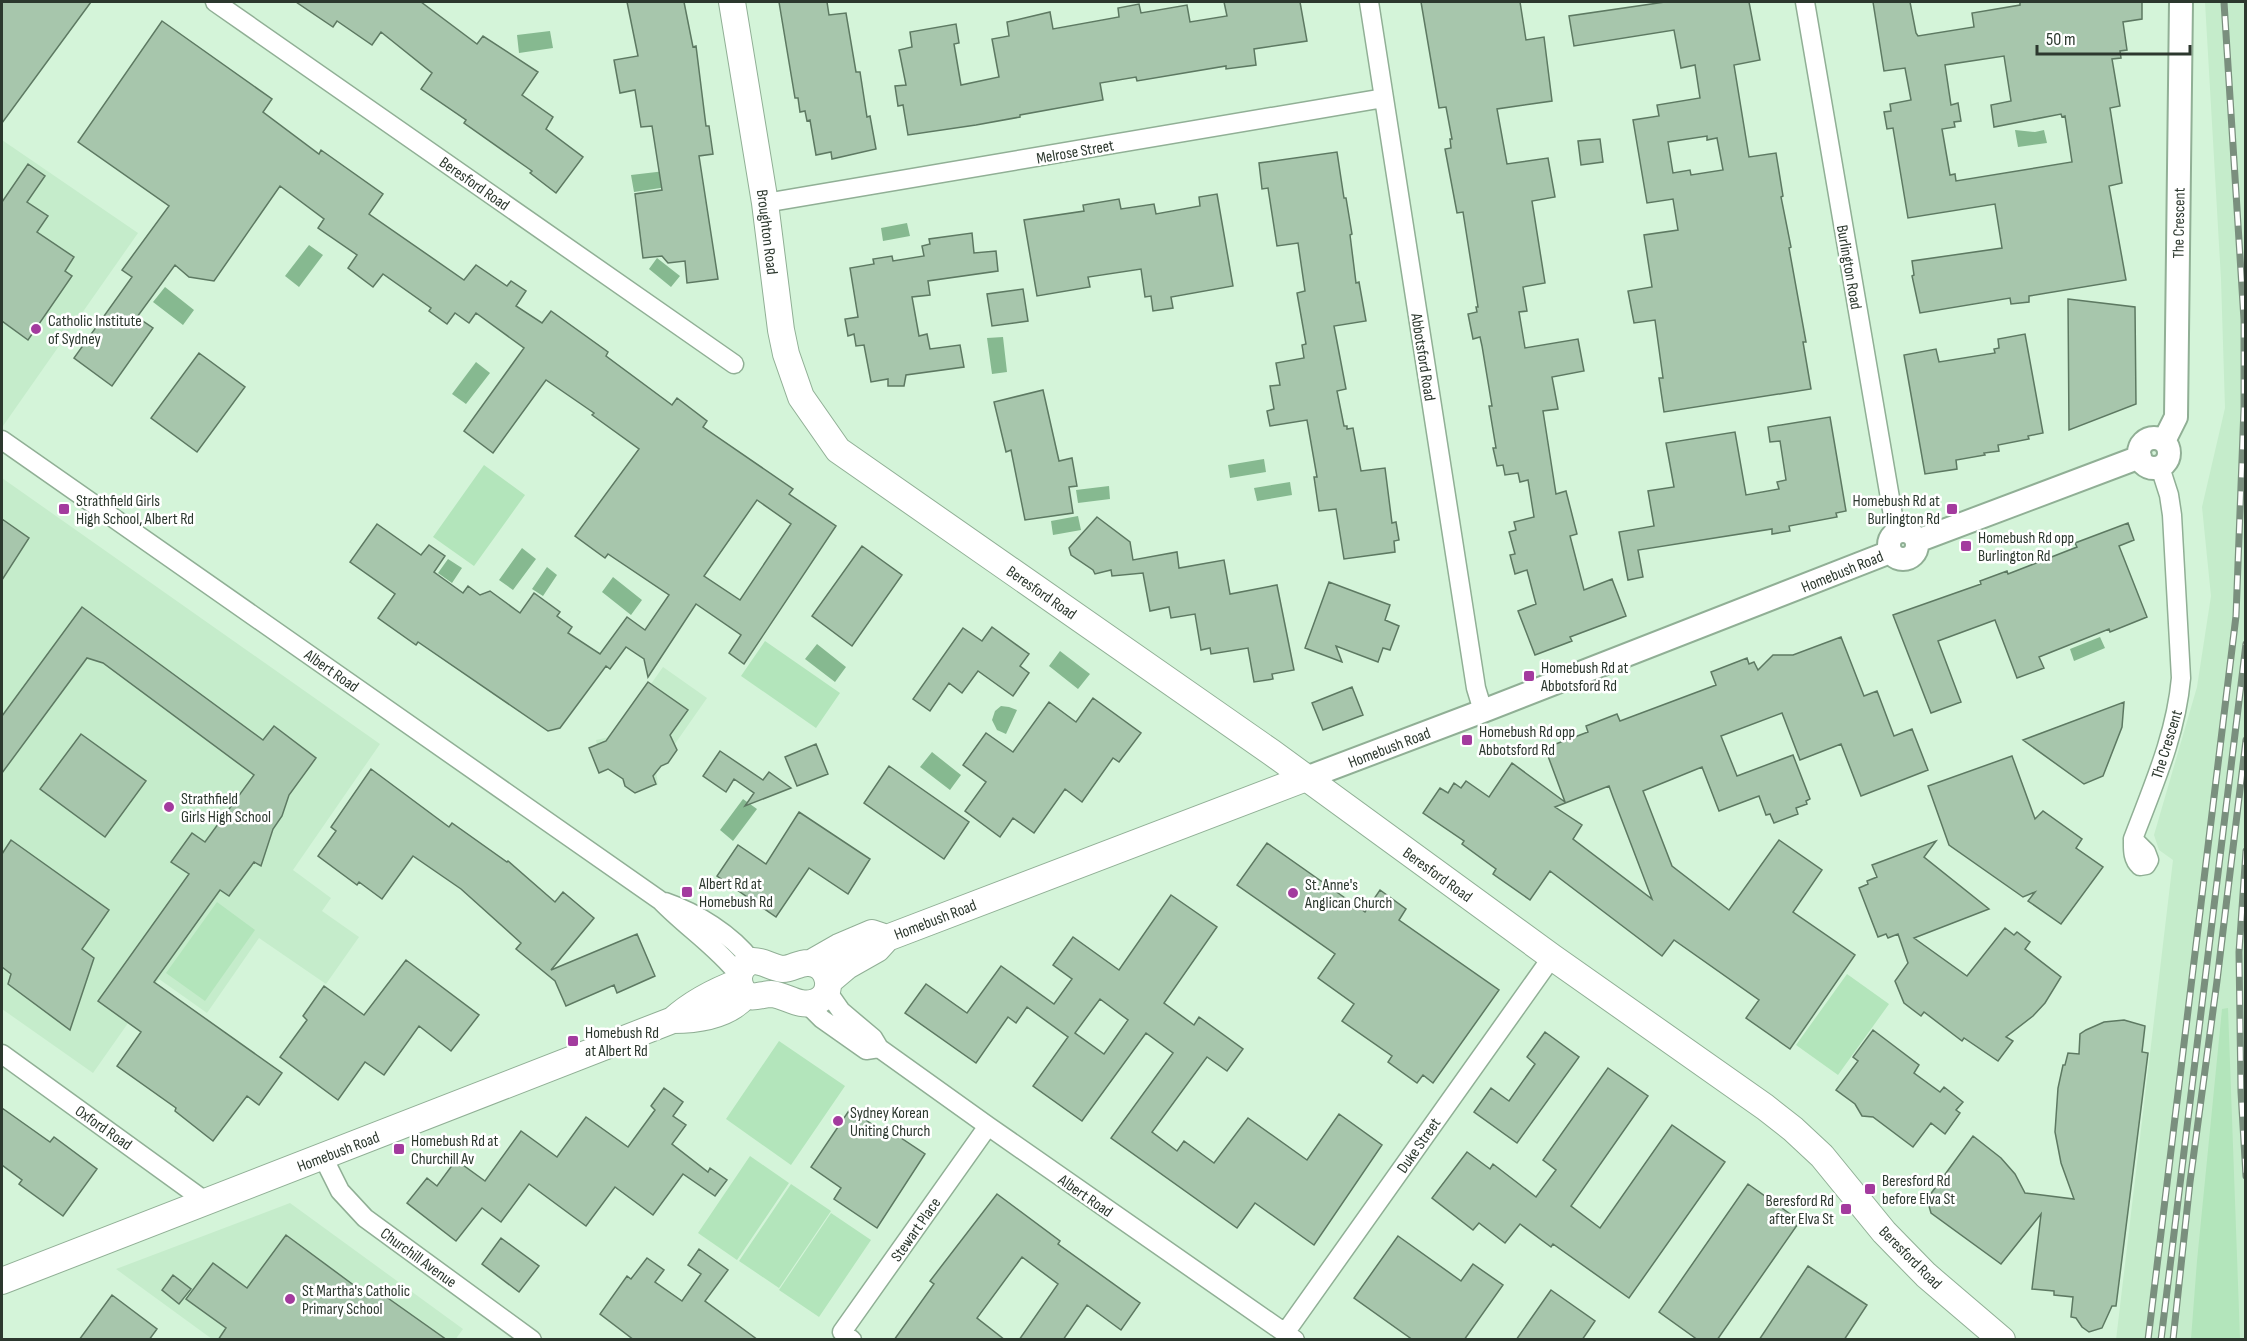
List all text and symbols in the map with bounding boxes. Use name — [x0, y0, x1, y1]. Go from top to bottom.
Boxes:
scale bar — [2037, 18, 2190, 56]
text: 50 m — [2046, 29, 2076, 50]
street label: Melrose Street — [1035, 136, 1116, 169]
street label: Beresford Road — [435, 153, 513, 215]
street label: The Crescent — [2169, 187, 2190, 259]
street label: Broughton Road — [752, 189, 781, 276]
street label: Burlington Road — [1832, 224, 1865, 311]
street label: Abbotsford Road — [1406, 311, 1439, 402]
place label: Catholic Institute of Sydney — [48, 312, 142, 349]
marker: Catholic Institute of Sydney — [29, 322, 43, 336]
place label: Strathfield Girls High School, Albert Rd — [76, 492, 194, 529]
place label: Homebush Rd at Burlington Rd — [1853, 492, 1940, 529]
marker: Strathfield Girls High School, Albert Rd — [57, 502, 71, 516]
marker: Homebush Rd at Burlington Rd — [1945, 502, 1959, 516]
place label: Homebush Rd opp Burlington Rd — [1978, 529, 2074, 566]
marker: Homebush Rd opp Burlington Rd — [1959, 539, 1973, 553]
street label: Homebush Road — [1799, 547, 1886, 597]
street label: Beresford Road — [1002, 562, 1080, 624]
street label: Albert Road — [299, 645, 362, 697]
place label: Homebush Rd at Abbotsford Rd — [1540, 659, 1629, 696]
marker: Homebush Rd at Abbotsford Rd — [1522, 669, 1536, 683]
street label: The Crescent — [2148, 708, 2187, 781]
place label: Homebush Rd opp Abbotsford Rd — [1478, 723, 1575, 760]
street label: Homebush Road — [1346, 724, 1433, 773]
marker: Homebush Rd opp Abbotsford Rd — [1460, 733, 1474, 747]
place label: Strathfield Girls High School — [181, 790, 271, 827]
marker: Strathfield Girls High School — [162, 800, 176, 814]
street label: Beresford Road — [1399, 844, 1476, 907]
place label: Albert Rd at Homebush Rd — [698, 875, 773, 912]
place label: St. Anne's Anglican Church — [1304, 876, 1392, 913]
marker: Albert Rd at Homebush Rd — [680, 885, 694, 899]
marker: St. Anne's Anglican Church — [1286, 886, 1300, 900]
street label: Homebush Road — [892, 896, 979, 945]
place label: Homebush Rd at Albert Rd — [585, 1024, 659, 1061]
marker: Homebush Rd at Albert Rd — [566, 1034, 580, 1048]
street label: Oxford Road — [71, 1102, 135, 1155]
place label: Sydney Korean Uniting Church — [850, 1104, 930, 1141]
marker: Sydney Korean Uniting Church — [831, 1114, 845, 1128]
street label: Duke Street — [1393, 1114, 1445, 1177]
street label: Homebush Road — [295, 1128, 382, 1177]
place label: Homebush Rd at Churchill Av — [411, 1132, 499, 1169]
marker: Homebush Rd at Churchill Av — [392, 1142, 406, 1156]
street label: Albert Road — [1053, 1170, 1116, 1222]
place label: Beresford Rd before Elva St — [1882, 1172, 1955, 1209]
marker: Beresford Rd before Elva St — [1863, 1182, 1877, 1196]
place label: Beresford Rd after Elva St — [1766, 1192, 1834, 1229]
street label: Stewart Place — [887, 1194, 945, 1266]
marker: Beresford Rd after Elva St — [1839, 1202, 1853, 1216]
street label: Beresford Road — [1875, 1223, 1945, 1293]
street label: Churchill Avenue — [376, 1224, 460, 1292]
place label: St Martha's Catholic Primary School — [302, 1282, 410, 1319]
marker: St Martha's Catholic Primary School — [283, 1292, 297, 1306]

